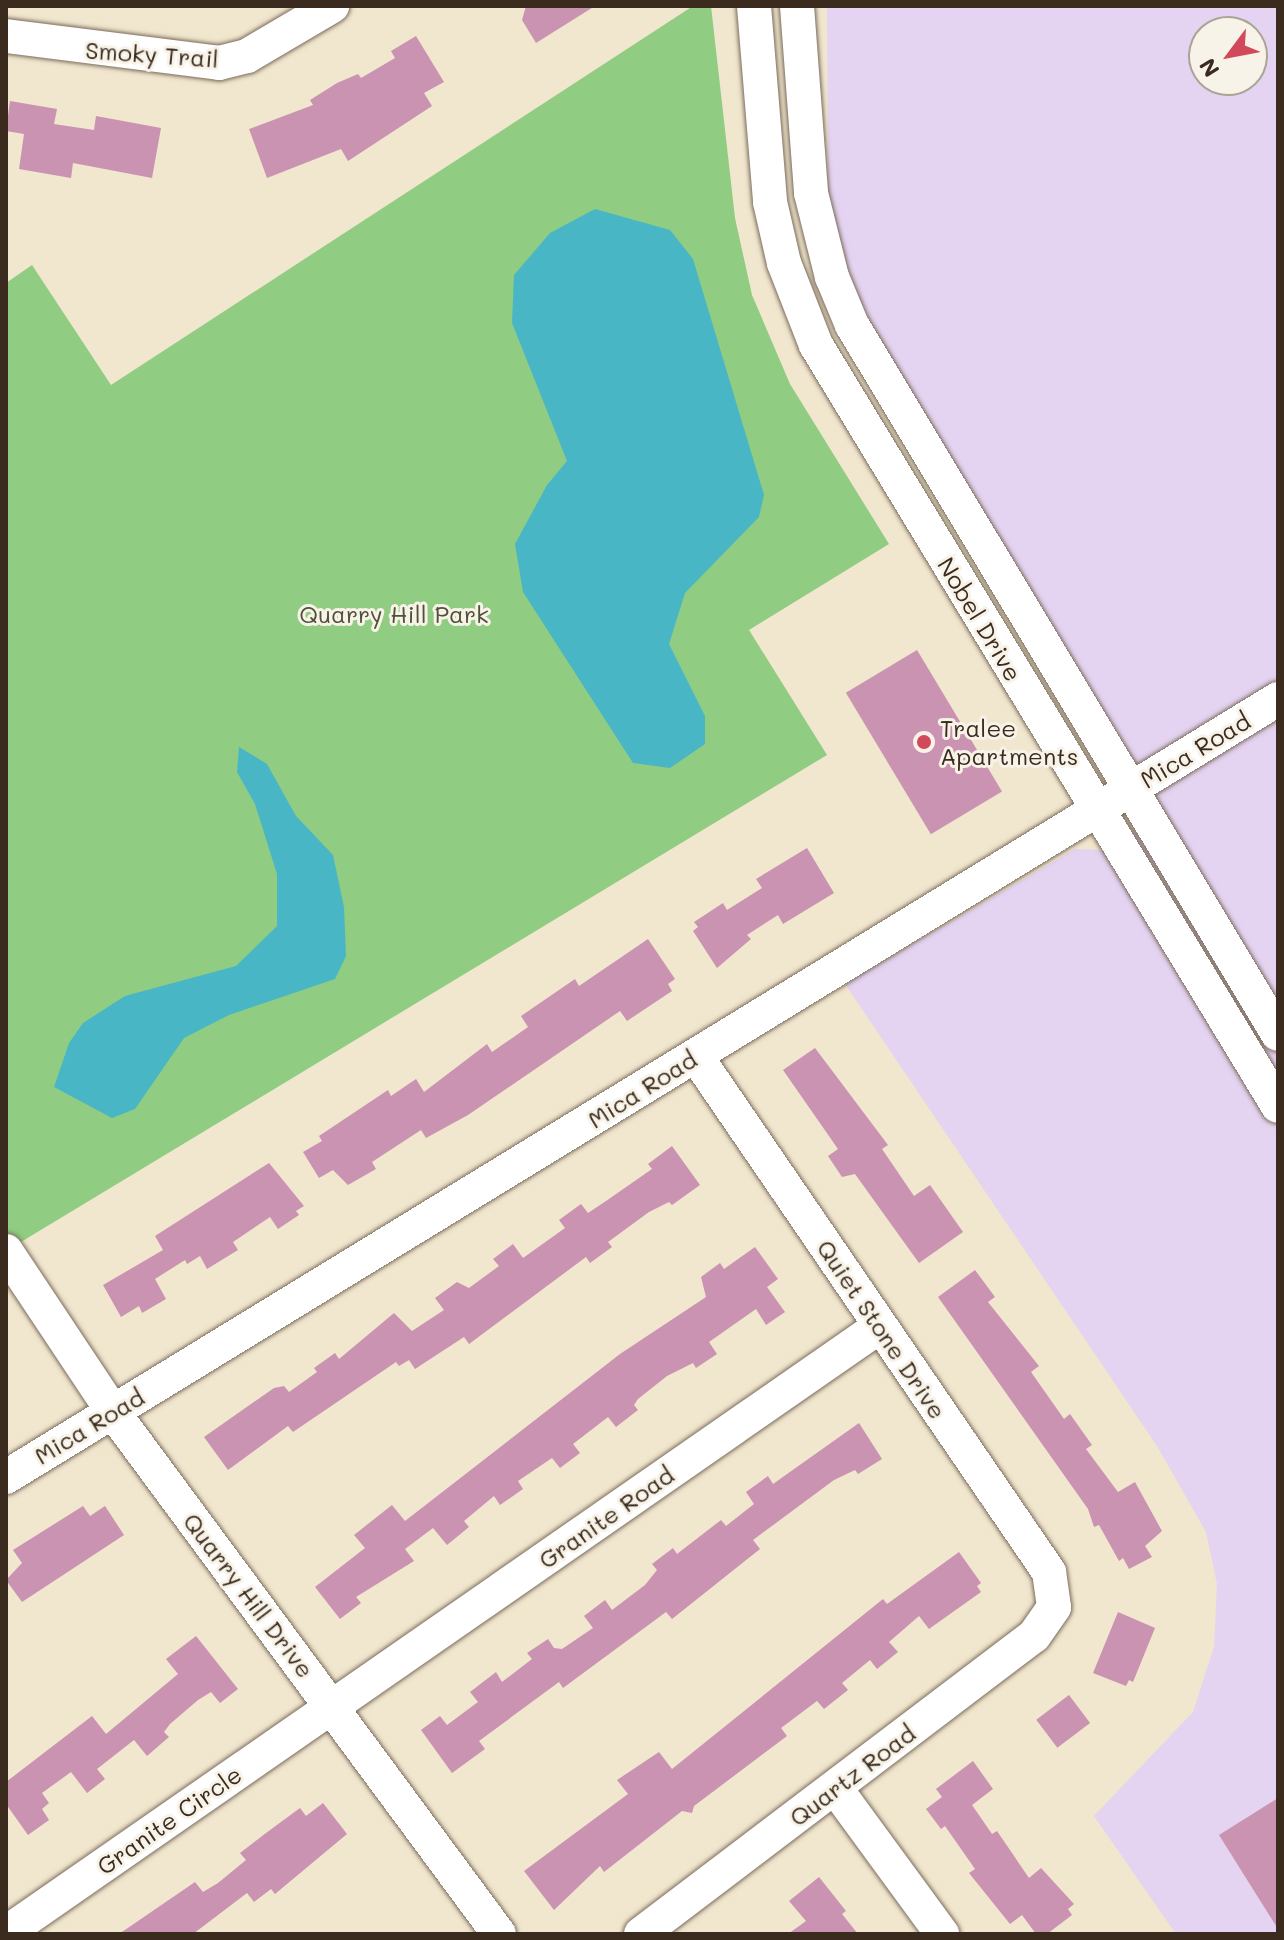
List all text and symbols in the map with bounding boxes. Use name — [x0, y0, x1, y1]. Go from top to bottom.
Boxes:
north arrow — [1188, 16, 1268, 96]
street label: Smoky Trail — [84, 35, 220, 73]
text: N — [1192, 53, 1226, 83]
street label: Nobel Drive — [932, 552, 1028, 686]
park label: Quarry Hill Park — [299, 600, 489, 628]
street label: Mica Road — [1135, 706, 1255, 794]
place label: Tralee Apartments — [940, 714, 1078, 770]
marker: Tralee Apartments — [915, 733, 933, 751]
street label: Mica Road — [582, 1044, 702, 1134]
street label: Quiet Stone Drive — [811, 1234, 953, 1424]
street label: Mica Road — [29, 1382, 149, 1470]
street label: Granite Road — [533, 1460, 679, 1574]
street label: Quarry Hill Drive — [178, 1507, 320, 1683]
street label: Quartz Road — [783, 1718, 921, 1832]
street label: Granite Circle — [91, 1759, 247, 1881]

